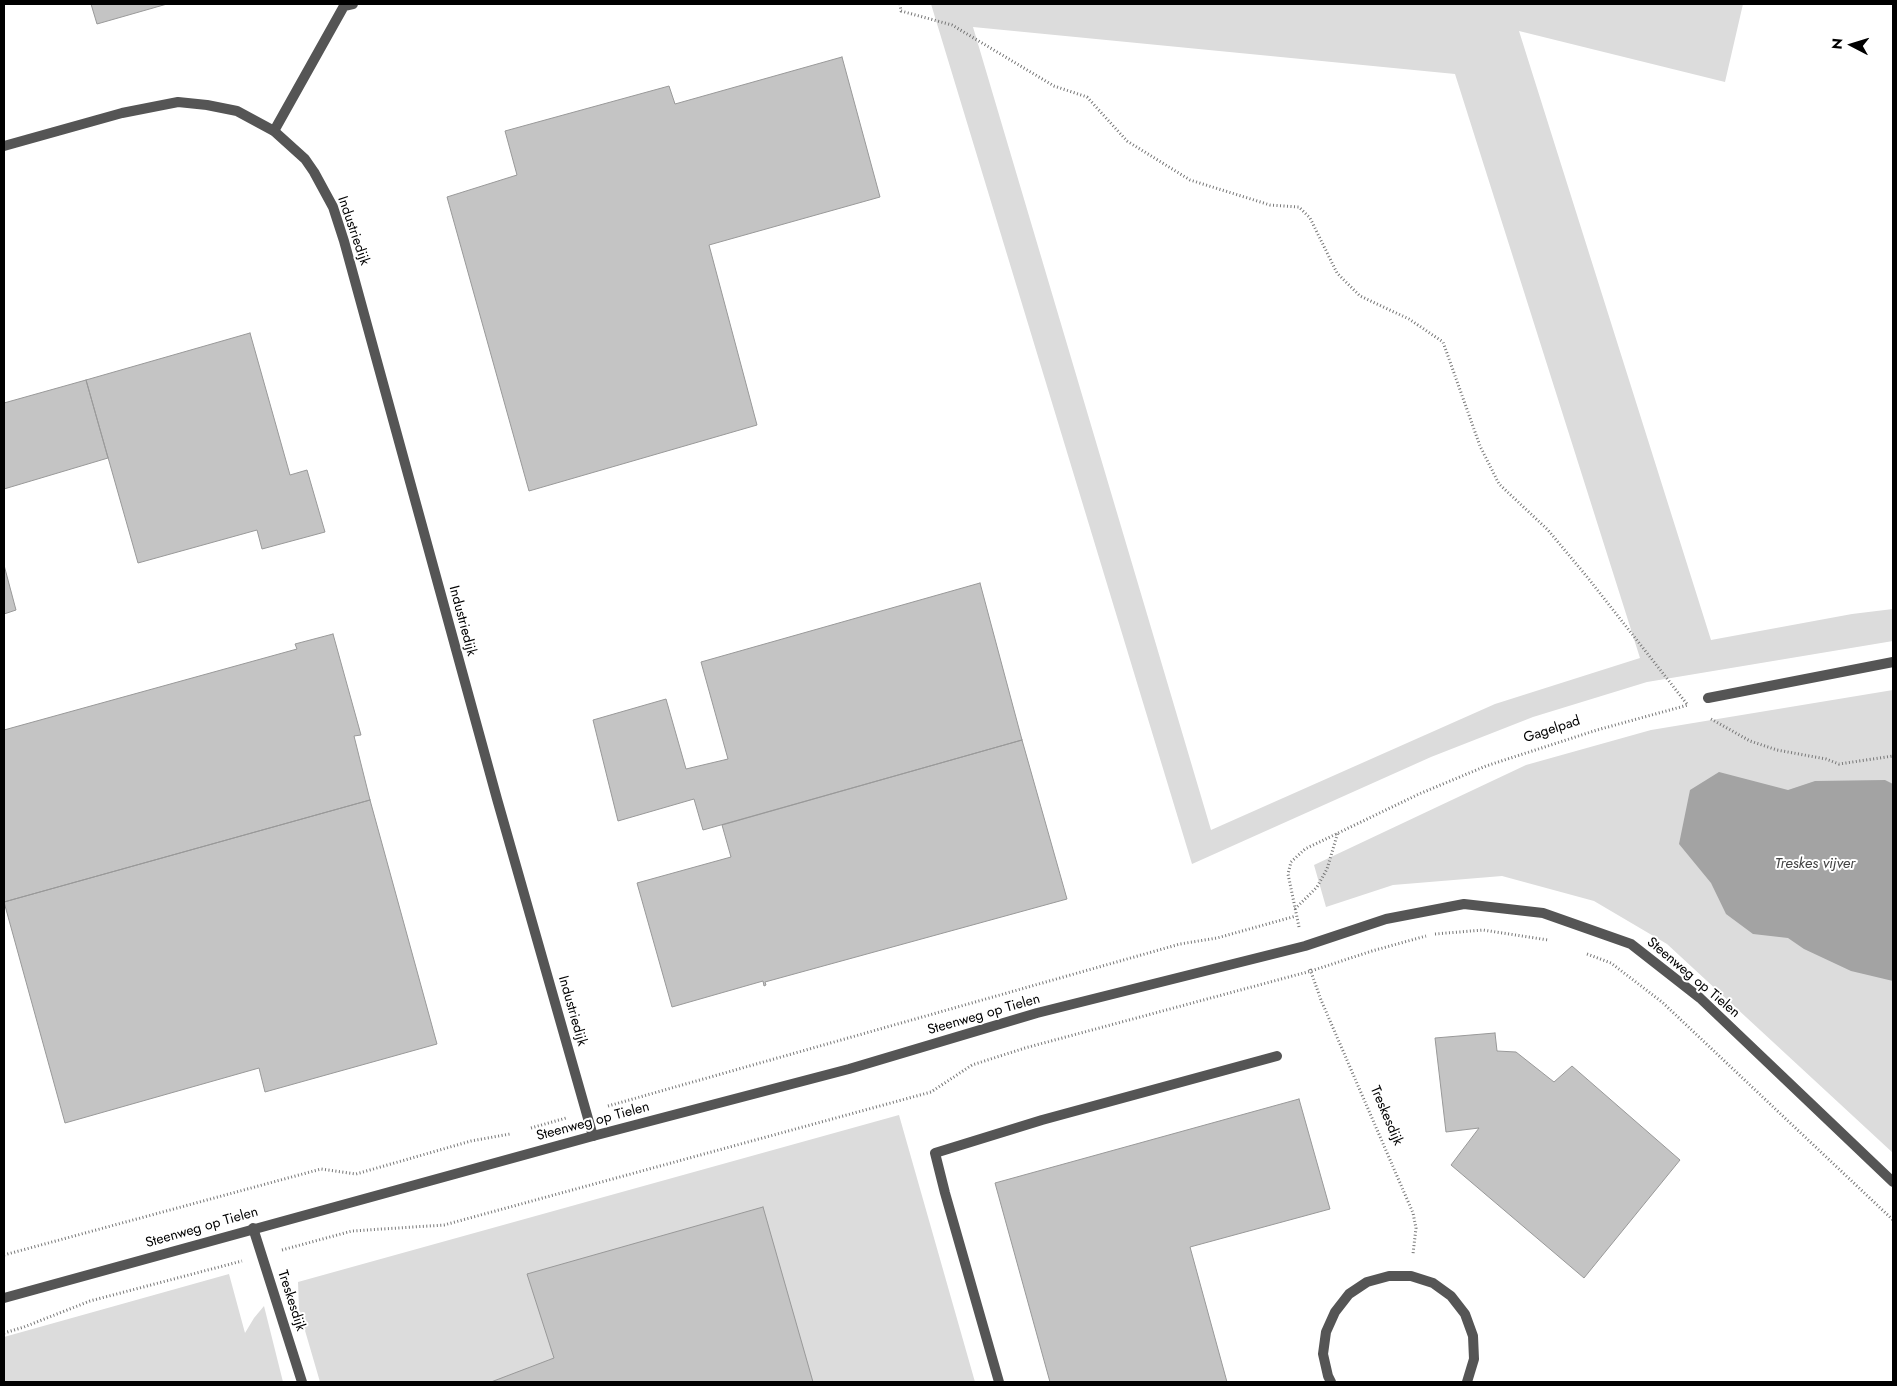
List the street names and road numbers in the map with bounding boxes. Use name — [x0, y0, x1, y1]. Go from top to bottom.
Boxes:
street label: Industriedijk — [333, 194, 373, 268]
street label: Industriedijk — [445, 584, 479, 658]
street label: Gagelpad — [1521, 713, 1583, 747]
street label: Steenweg op Tielen — [1643, 934, 1743, 1022]
street label: Industriedijk — [554, 974, 590, 1048]
street label: Steenweg op Tielen — [926, 991, 1042, 1039]
street label: Treskesdijk — [1366, 1084, 1406, 1148]
street label: Steenweg op Tielen — [535, 1099, 651, 1145]
street label: Steenweg op Tielen — [144, 1204, 260, 1252]
street label: Treskesdijk — [273, 1268, 309, 1334]

